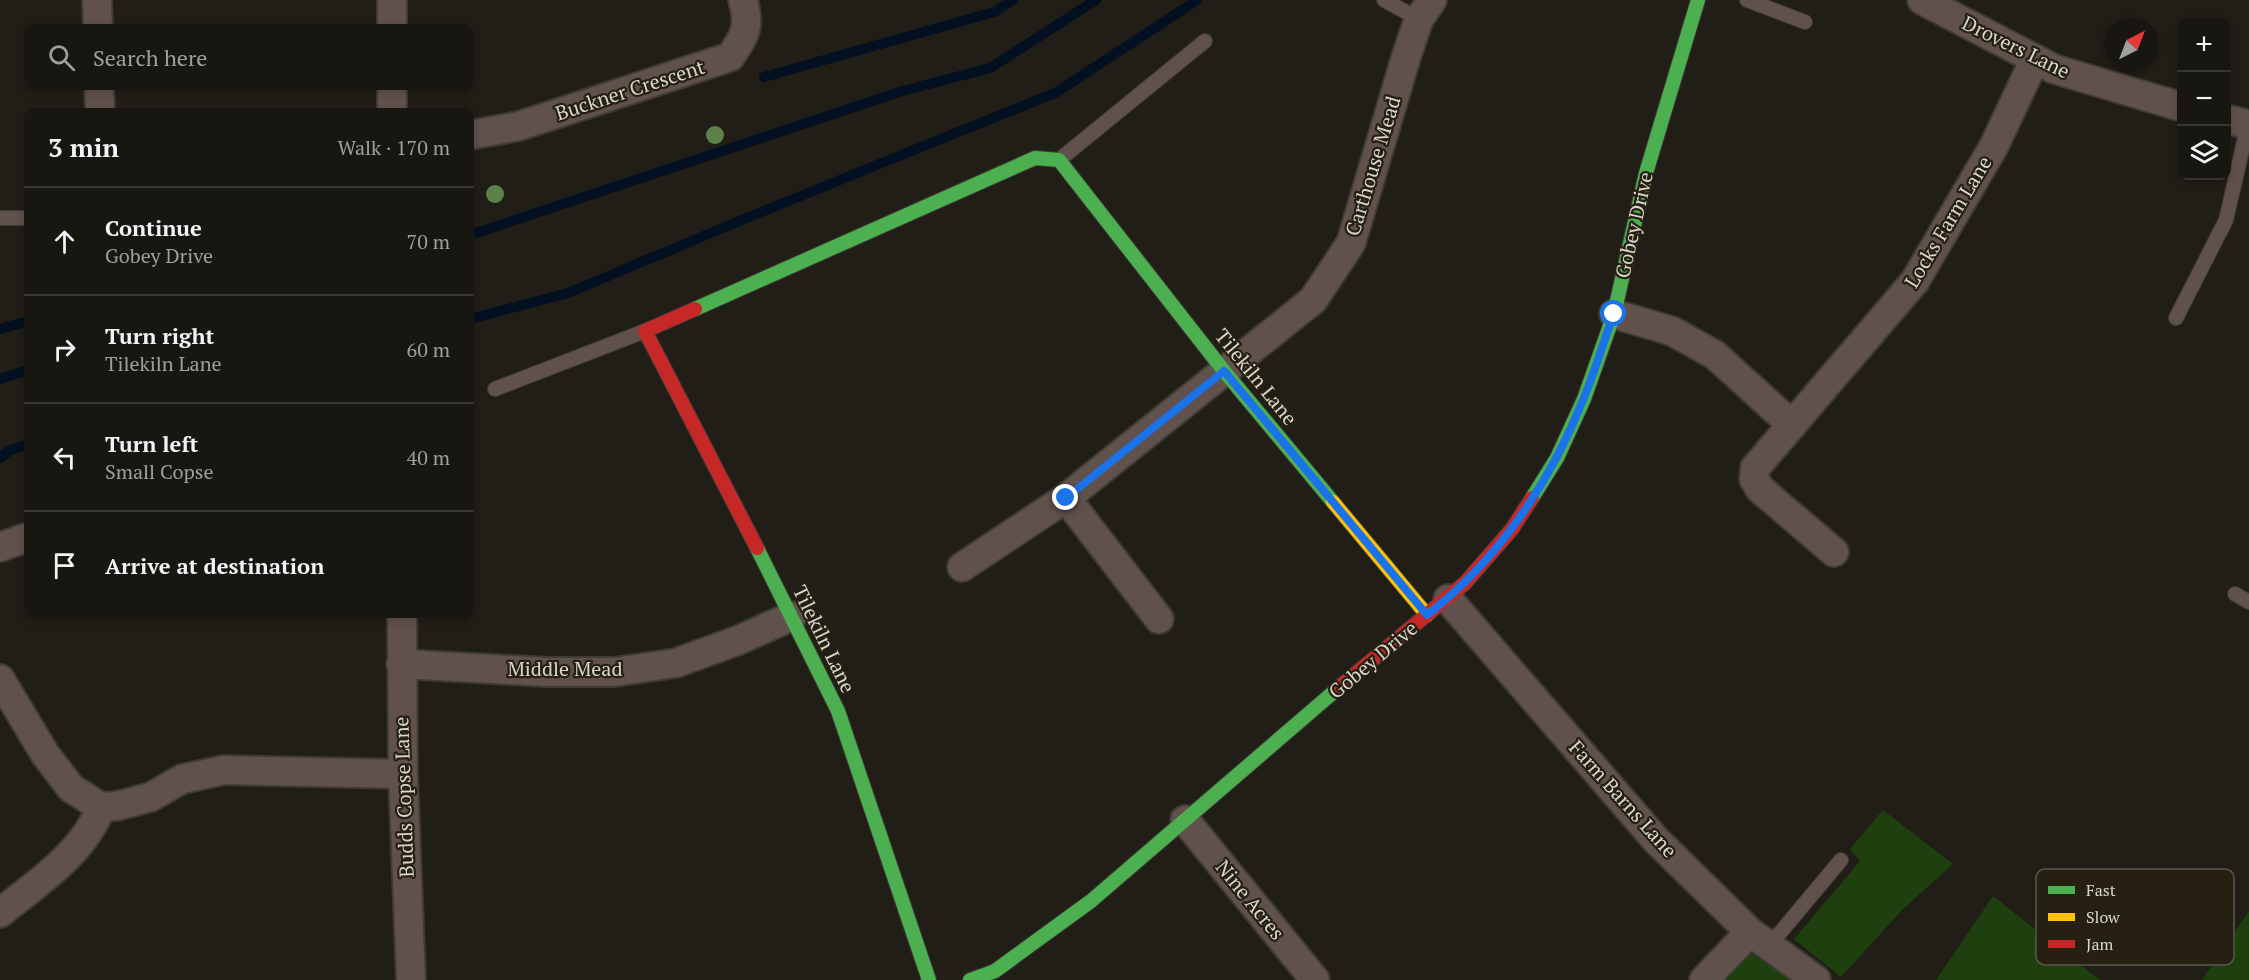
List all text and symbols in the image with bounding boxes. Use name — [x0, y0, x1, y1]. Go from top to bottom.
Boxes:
street label: Drovers Lane — [1958, 9, 2075, 84]
north arrow — [2105, 18, 2159, 72]
map controls — [2177, 18, 2231, 180]
button: + — [2177, 18, 2231, 72]
search box — [24, 24, 474, 90]
icon: search — [45, 41, 78, 74]
text: Search here — [93, 43, 207, 72]
street label: Buckner Crescent — [552, 52, 709, 126]
button: − — [2177, 72, 2231, 126]
street label: Carthouse Mead — [1338, 93, 1407, 239]
button: layers — [2177, 126, 2231, 180]
text: 3 min — [48, 130, 119, 164]
text: Walk · 170 m — [338, 134, 450, 161]
street label: Locks Farm Lane — [1898, 151, 1998, 293]
street label: Gobey Drive — [1608, 169, 1659, 281]
text: Continue — [105, 213, 202, 242]
icon: ahead — [48, 225, 81, 258]
text: 70 m — [407, 228, 450, 255]
text: Gobey Drive — [105, 242, 213, 269]
route start — [1600, 300, 1626, 326]
text: Turn right — [105, 321, 214, 350]
street label: Tilekiln Lane — [1209, 323, 1304, 430]
icon: right — [48, 333, 81, 366]
text: 60 m — [407, 336, 450, 363]
text: Tilekiln Lane — [105, 350, 222, 377]
text: Turn left — [105, 429, 198, 458]
icon: left — [48, 441, 81, 474]
text: 40 m — [407, 444, 450, 471]
text: Small Copse — [105, 458, 213, 485]
route end — [1052, 484, 1078, 510]
icon: arrive — [48, 549, 81, 582]
text: Arrive at destination — [105, 551, 324, 580]
street label: Tilekiln Lane — [787, 580, 862, 697]
street label: Gobey Drive — [1323, 615, 1423, 705]
street label: Middle Mead — [507, 655, 623, 682]
street label: Budds Copse Lane — [387, 716, 420, 878]
street label: Farm Barns Lane — [1563, 734, 1683, 863]
street label: Nine Acres — [1210, 854, 1291, 945]
legend — [2036, 869, 2234, 965]
text: Fast — [2086, 879, 2116, 901]
text: Slow — [2086, 906, 2120, 928]
text: Jam — [2086, 933, 2114, 955]

